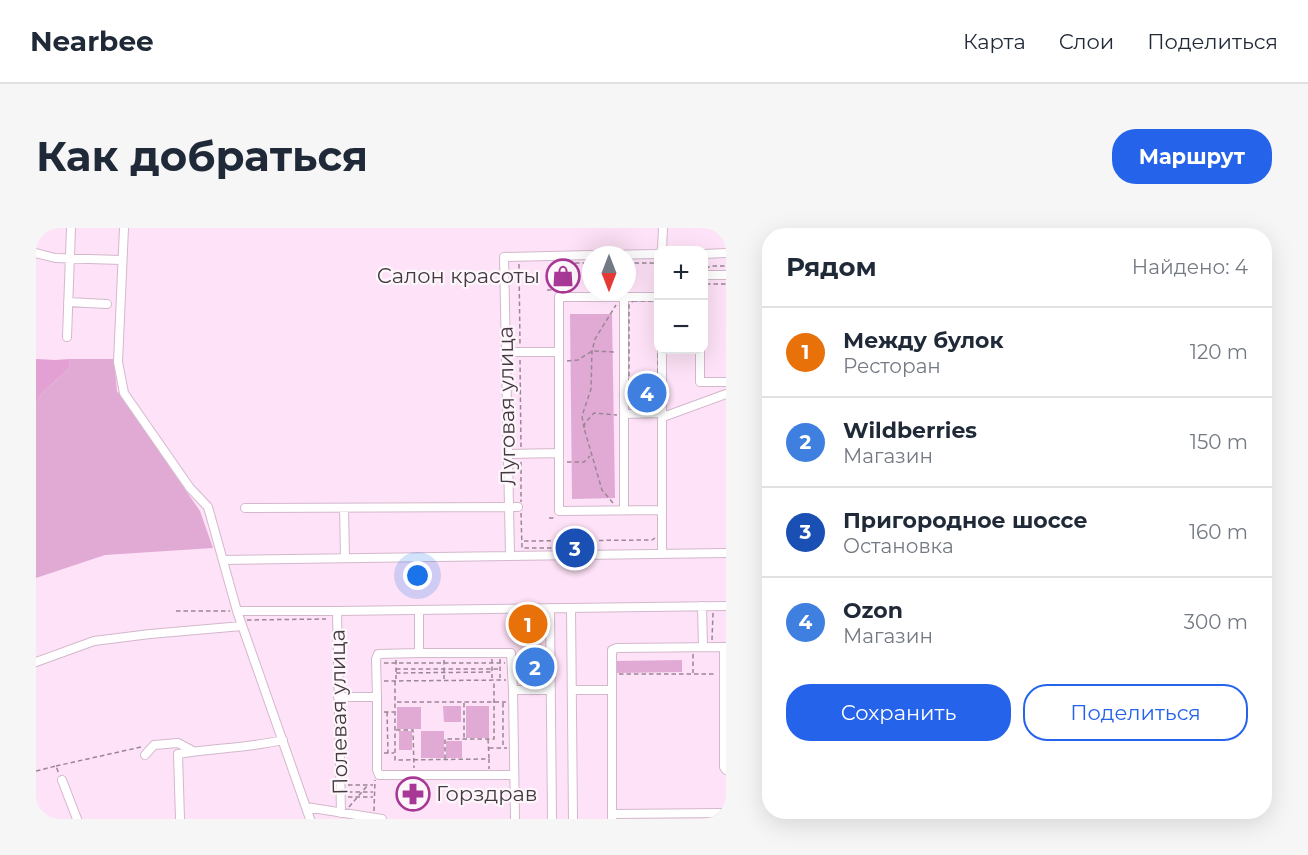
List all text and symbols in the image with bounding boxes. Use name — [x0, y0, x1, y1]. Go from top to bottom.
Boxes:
text: Nearbee — [30, 24, 154, 58]
text: Карта — [963, 29, 1026, 54]
text: Слои — [1059, 29, 1114, 54]
text: Поделиться — [1147, 29, 1278, 54]
button: Маршрут — [1112, 129, 1272, 184]
text: Как добраться — [36, 130, 368, 182]
north arrow — [582, 246, 636, 300]
map controls — [654, 246, 708, 354]
button: + — [654, 246, 708, 300]
text: Рядом — [786, 251, 877, 283]
text: Найдено: 4 — [1132, 255, 1248, 279]
shop icon: Салон красоты — [545, 258, 581, 294]
place label: Салон красоты — [377, 263, 540, 288]
button: − — [654, 300, 708, 354]
street label: Луговая улица — [493, 326, 520, 486]
text: Между булок — [843, 327, 1004, 354]
text: 1 — [802, 340, 809, 364]
text: 120 m — [1190, 340, 1248, 364]
text: Ресторан — [843, 354, 941, 378]
pin: 4 — [628, 370, 666, 416]
text: Wildberries — [843, 417, 977, 444]
text: 2 — [800, 430, 811, 454]
text: 150 m — [1190, 430, 1248, 454]
text: Магазин — [843, 444, 933, 468]
text: Пригородное шоссе — [843, 507, 1088, 534]
text: 3 — [800, 520, 811, 544]
text: 160 m — [1189, 520, 1248, 544]
pin: 3 — [556, 526, 594, 570]
text: Остановка — [843, 534, 954, 558]
your location — [403, 561, 432, 590]
text: Ozon — [843, 597, 903, 624]
pin: 1 — [508, 602, 548, 646]
text: 4 — [799, 610, 812, 634]
text: 300 m — [1184, 610, 1248, 634]
text: Магазин — [843, 624, 933, 648]
street label: Полевая улица — [325, 629, 352, 795]
pin: 2 — [516, 644, 554, 690]
button: Сохранить — [786, 684, 1011, 741]
button: Поделиться — [1023, 684, 1248, 741]
pharmacy icon: Горздрав — [395, 776, 431, 812]
place label: Горздрав — [436, 781, 537, 806]

